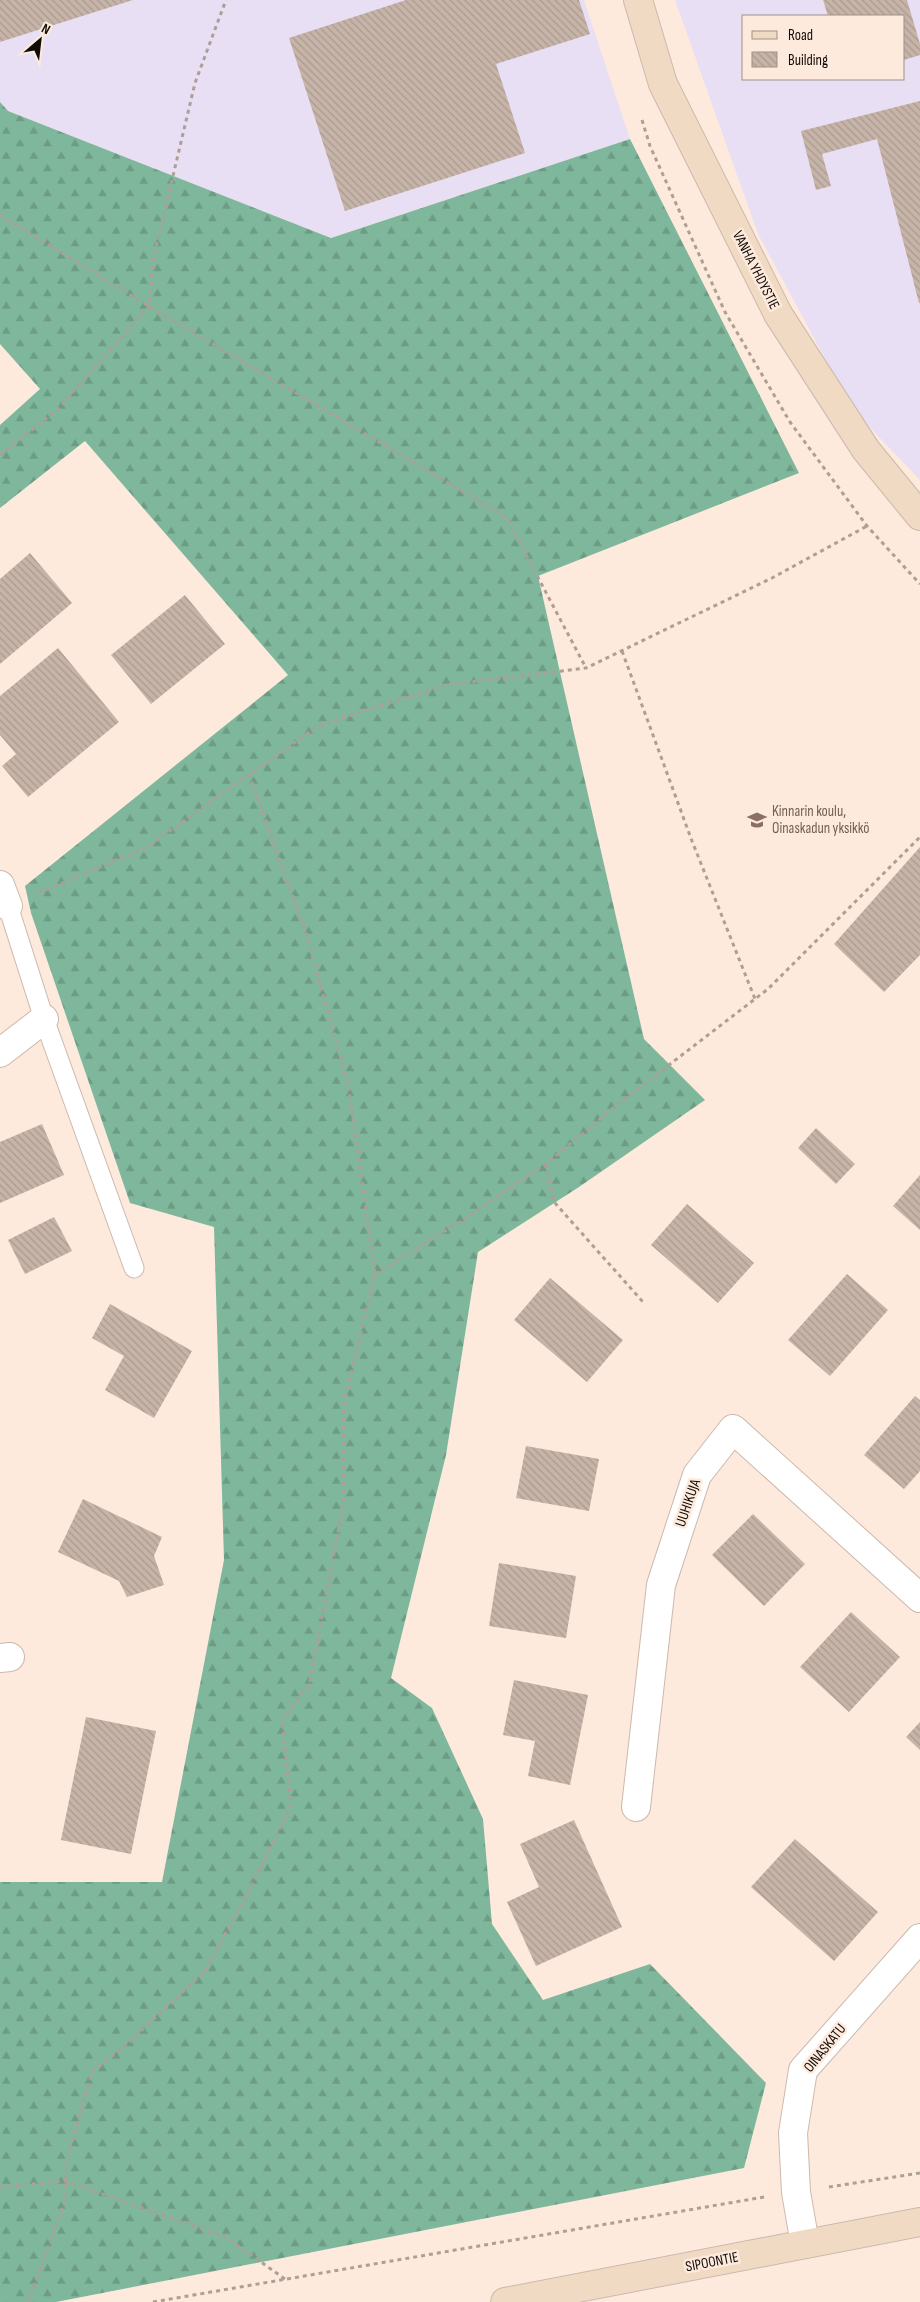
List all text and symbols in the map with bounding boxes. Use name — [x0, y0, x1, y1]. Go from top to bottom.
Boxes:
north arrow — [15, 15, 65, 65]
legend — [742, 15, 905, 80]
text: N — [39, 20, 53, 38]
text: Road — [788, 26, 813, 45]
text: Building — [788, 51, 828, 70]
street label: VANHA YHDYSTIE — [728, 228, 784, 312]
place label: Kinnarin koulu, Oinaskadun yksikkö — [772, 802, 870, 838]
school or university icon: Kinnarin koulu, Oinaskadun yksikkö — [746, 809, 768, 831]
street label: UUHIKUJA — [671, 1476, 705, 1529]
street label: OINASKATU — [800, 2020, 850, 2076]
street label: SIPOONTIE — [684, 2248, 740, 2276]

